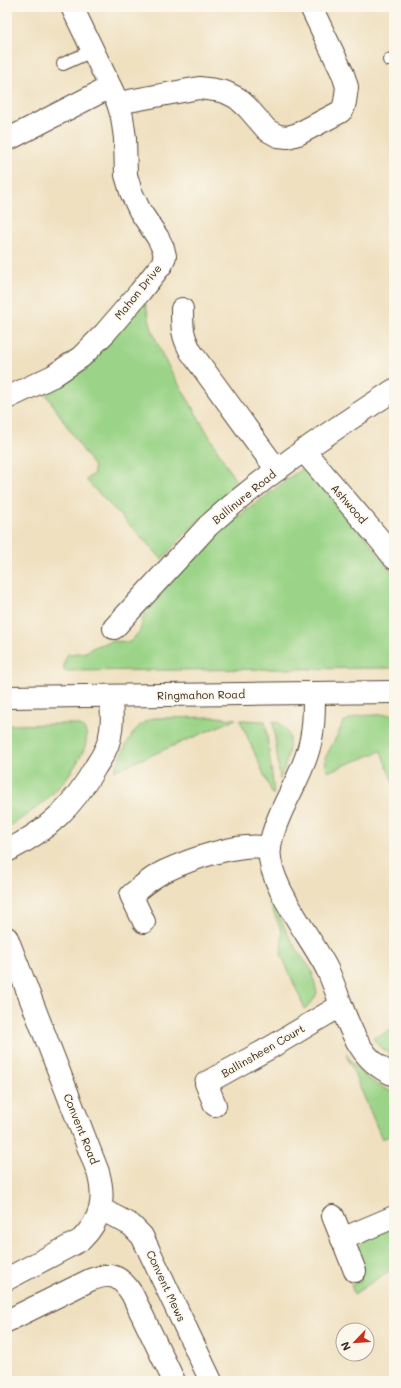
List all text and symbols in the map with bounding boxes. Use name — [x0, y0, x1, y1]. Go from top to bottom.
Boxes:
street label: Mahon Drive — [111, 261, 165, 322]
street label: Ballinure Road — [209, 466, 279, 527]
street label: Ashwood — [328, 481, 371, 527]
street label: Ringmahon Road — [157, 686, 245, 703]
street label: Ballinsheen Court — [218, 1020, 307, 1081]
street label: Convent Road — [60, 1091, 102, 1166]
street label: Convent Mews — [143, 1248, 190, 1324]
north arrow — [335, 1322, 375, 1362]
text: N — [337, 1339, 354, 1353]

